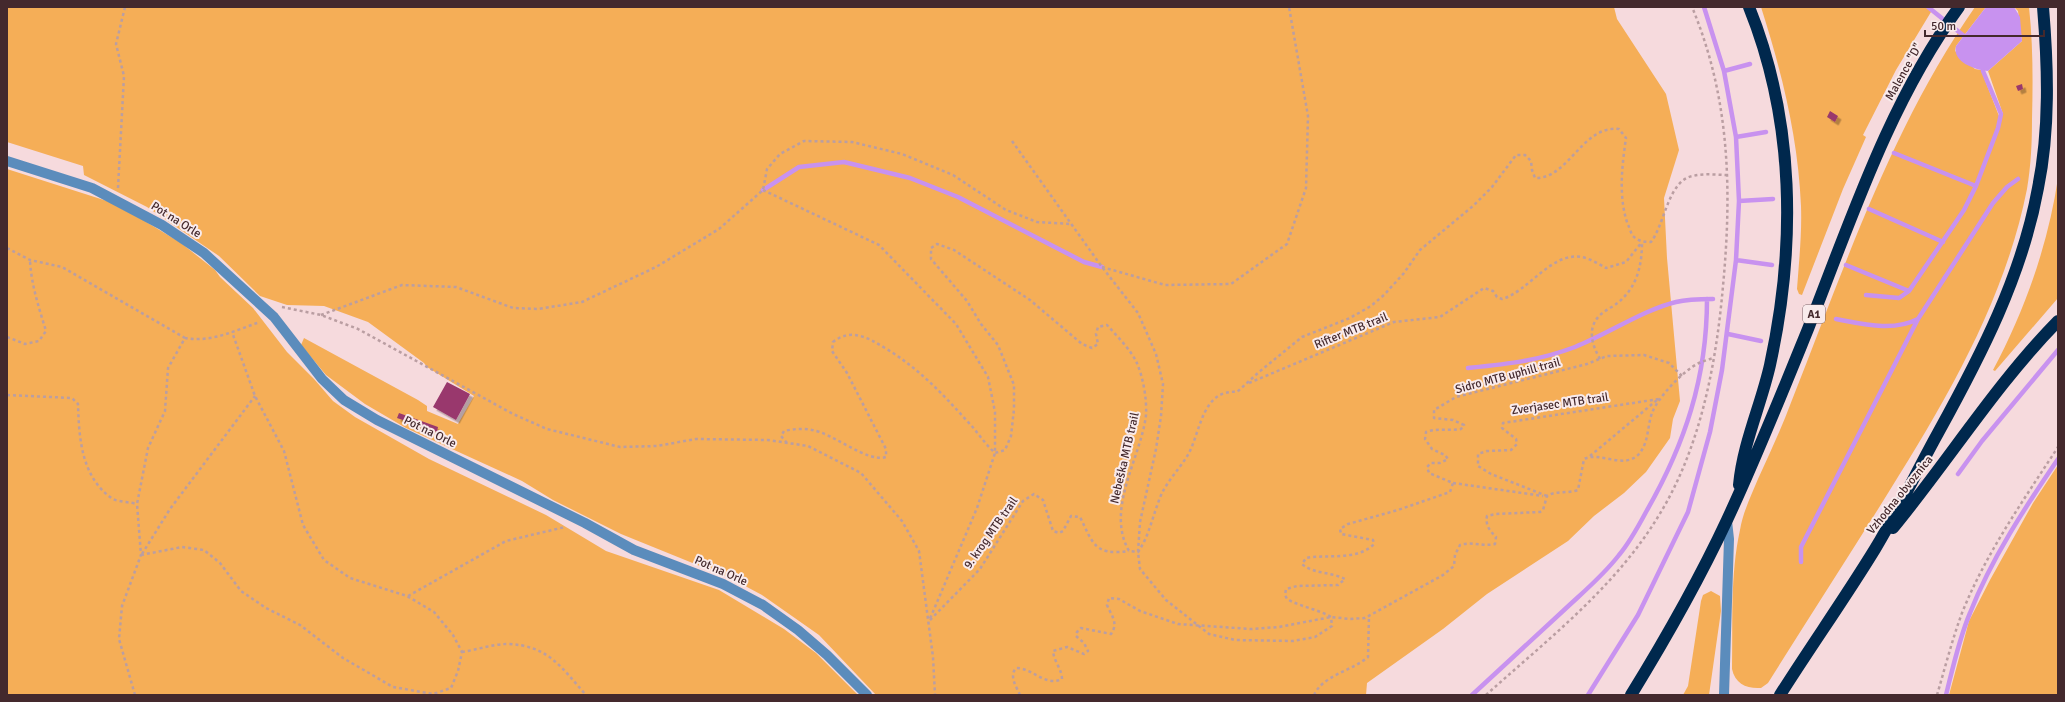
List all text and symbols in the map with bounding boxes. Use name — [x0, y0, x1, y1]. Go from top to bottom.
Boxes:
scale bar — [1925, 12, 2044, 38]
text: 50 m — [1931, 19, 1956, 34]
street label: Malence "D" — [1882, 40, 1926, 103]
street label: Pot na Orle — [148, 199, 204, 241]
road number: A1 — [1803, 305, 1825, 323]
street label: Rifter MTB trail — [1312, 309, 1390, 353]
street label: Sidro MTB uphill trail — [1454, 355, 1563, 397]
street label: Zverjasec MTB trail — [1510, 390, 1610, 418]
street label: Nebeška MTB trail — [1107, 410, 1143, 505]
street label: Pot na Orle — [401, 413, 459, 451]
street label: Vzhodna obvoznica — [1864, 453, 1936, 537]
street label: 9. krog MTB trail — [961, 494, 1022, 572]
street label: Pot na Orle — [692, 553, 750, 589]

